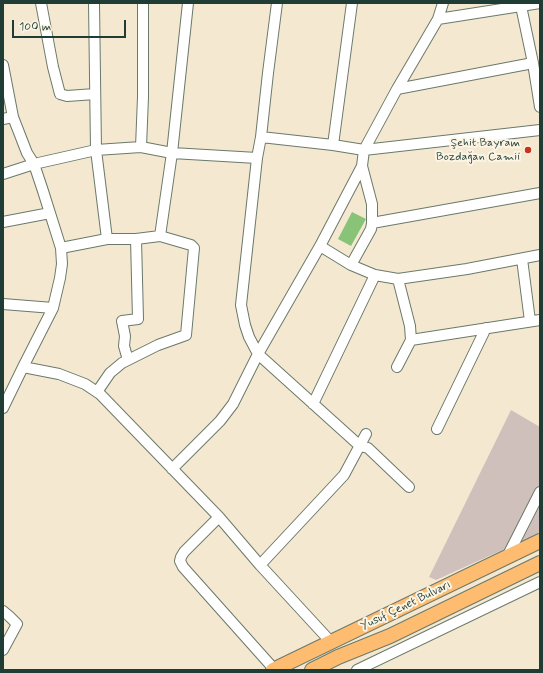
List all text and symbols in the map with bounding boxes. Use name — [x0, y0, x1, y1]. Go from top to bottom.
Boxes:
scale bar — [14, 12, 128, 38]
text: 100 m — [19, 19, 51, 35]
place label: Şehit Bayram Bozdağan Camii — [436, 136, 520, 164]
marker: Şehit Bayram Bozdağan Camii — [523, 145, 533, 155]
street label: Yusuf Çenet Bulvarı — [358, 578, 454, 634]

